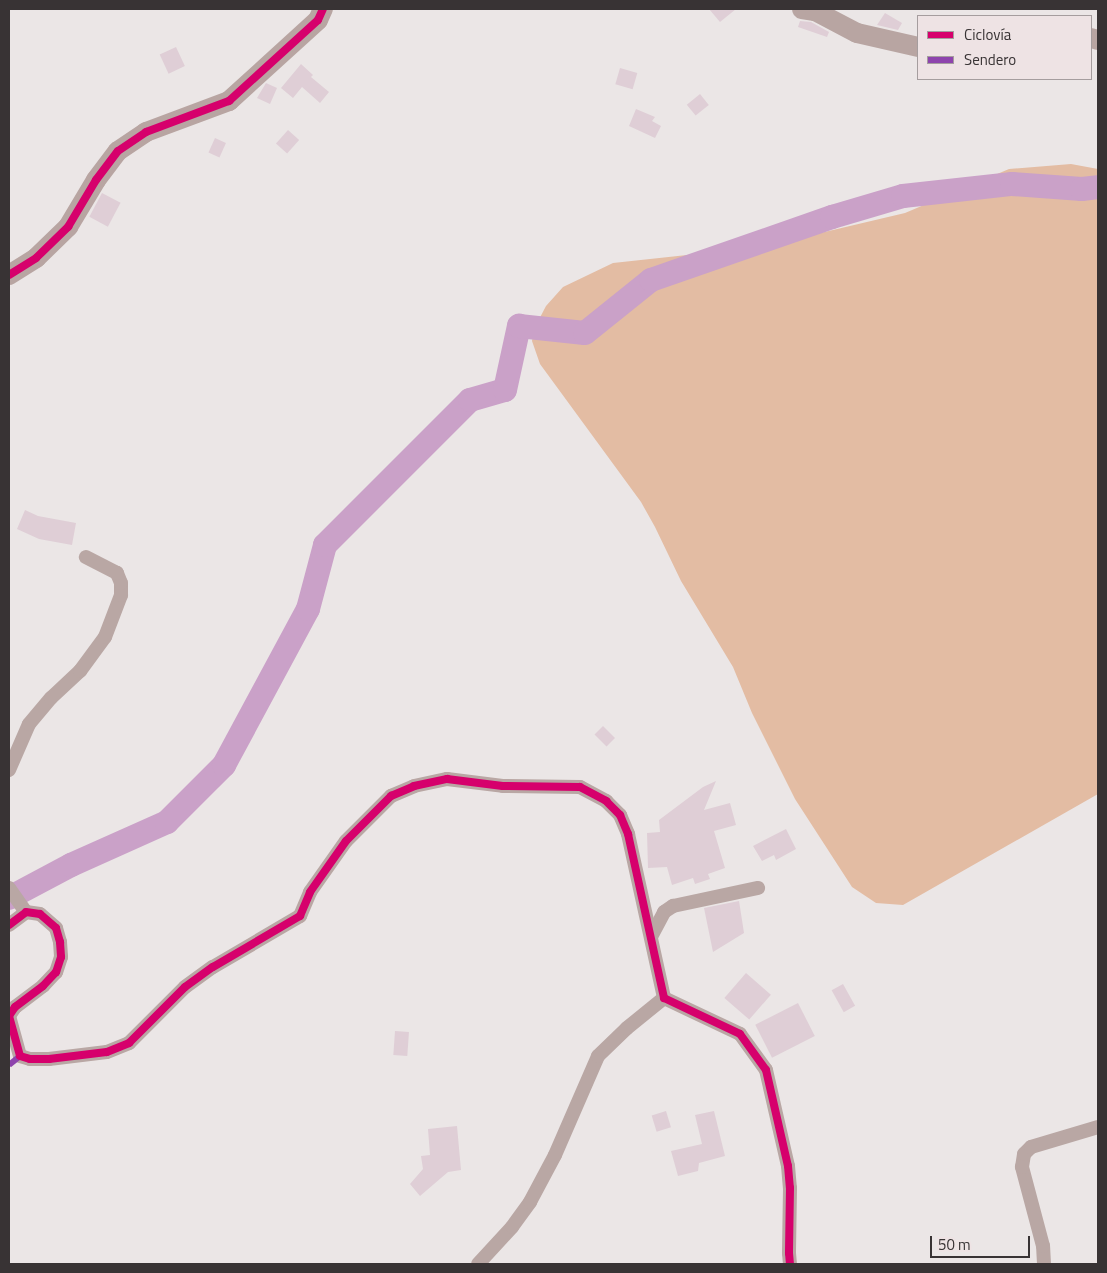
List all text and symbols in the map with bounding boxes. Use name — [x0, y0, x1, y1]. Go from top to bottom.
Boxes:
legend — [917, 15, 1092, 80]
text: Ciclovía — [964, 23, 1011, 46]
text: Sendero — [964, 48, 1016, 71]
scale bar — [932, 1226, 1032, 1258]
text: 50 m — [938, 1233, 971, 1256]

